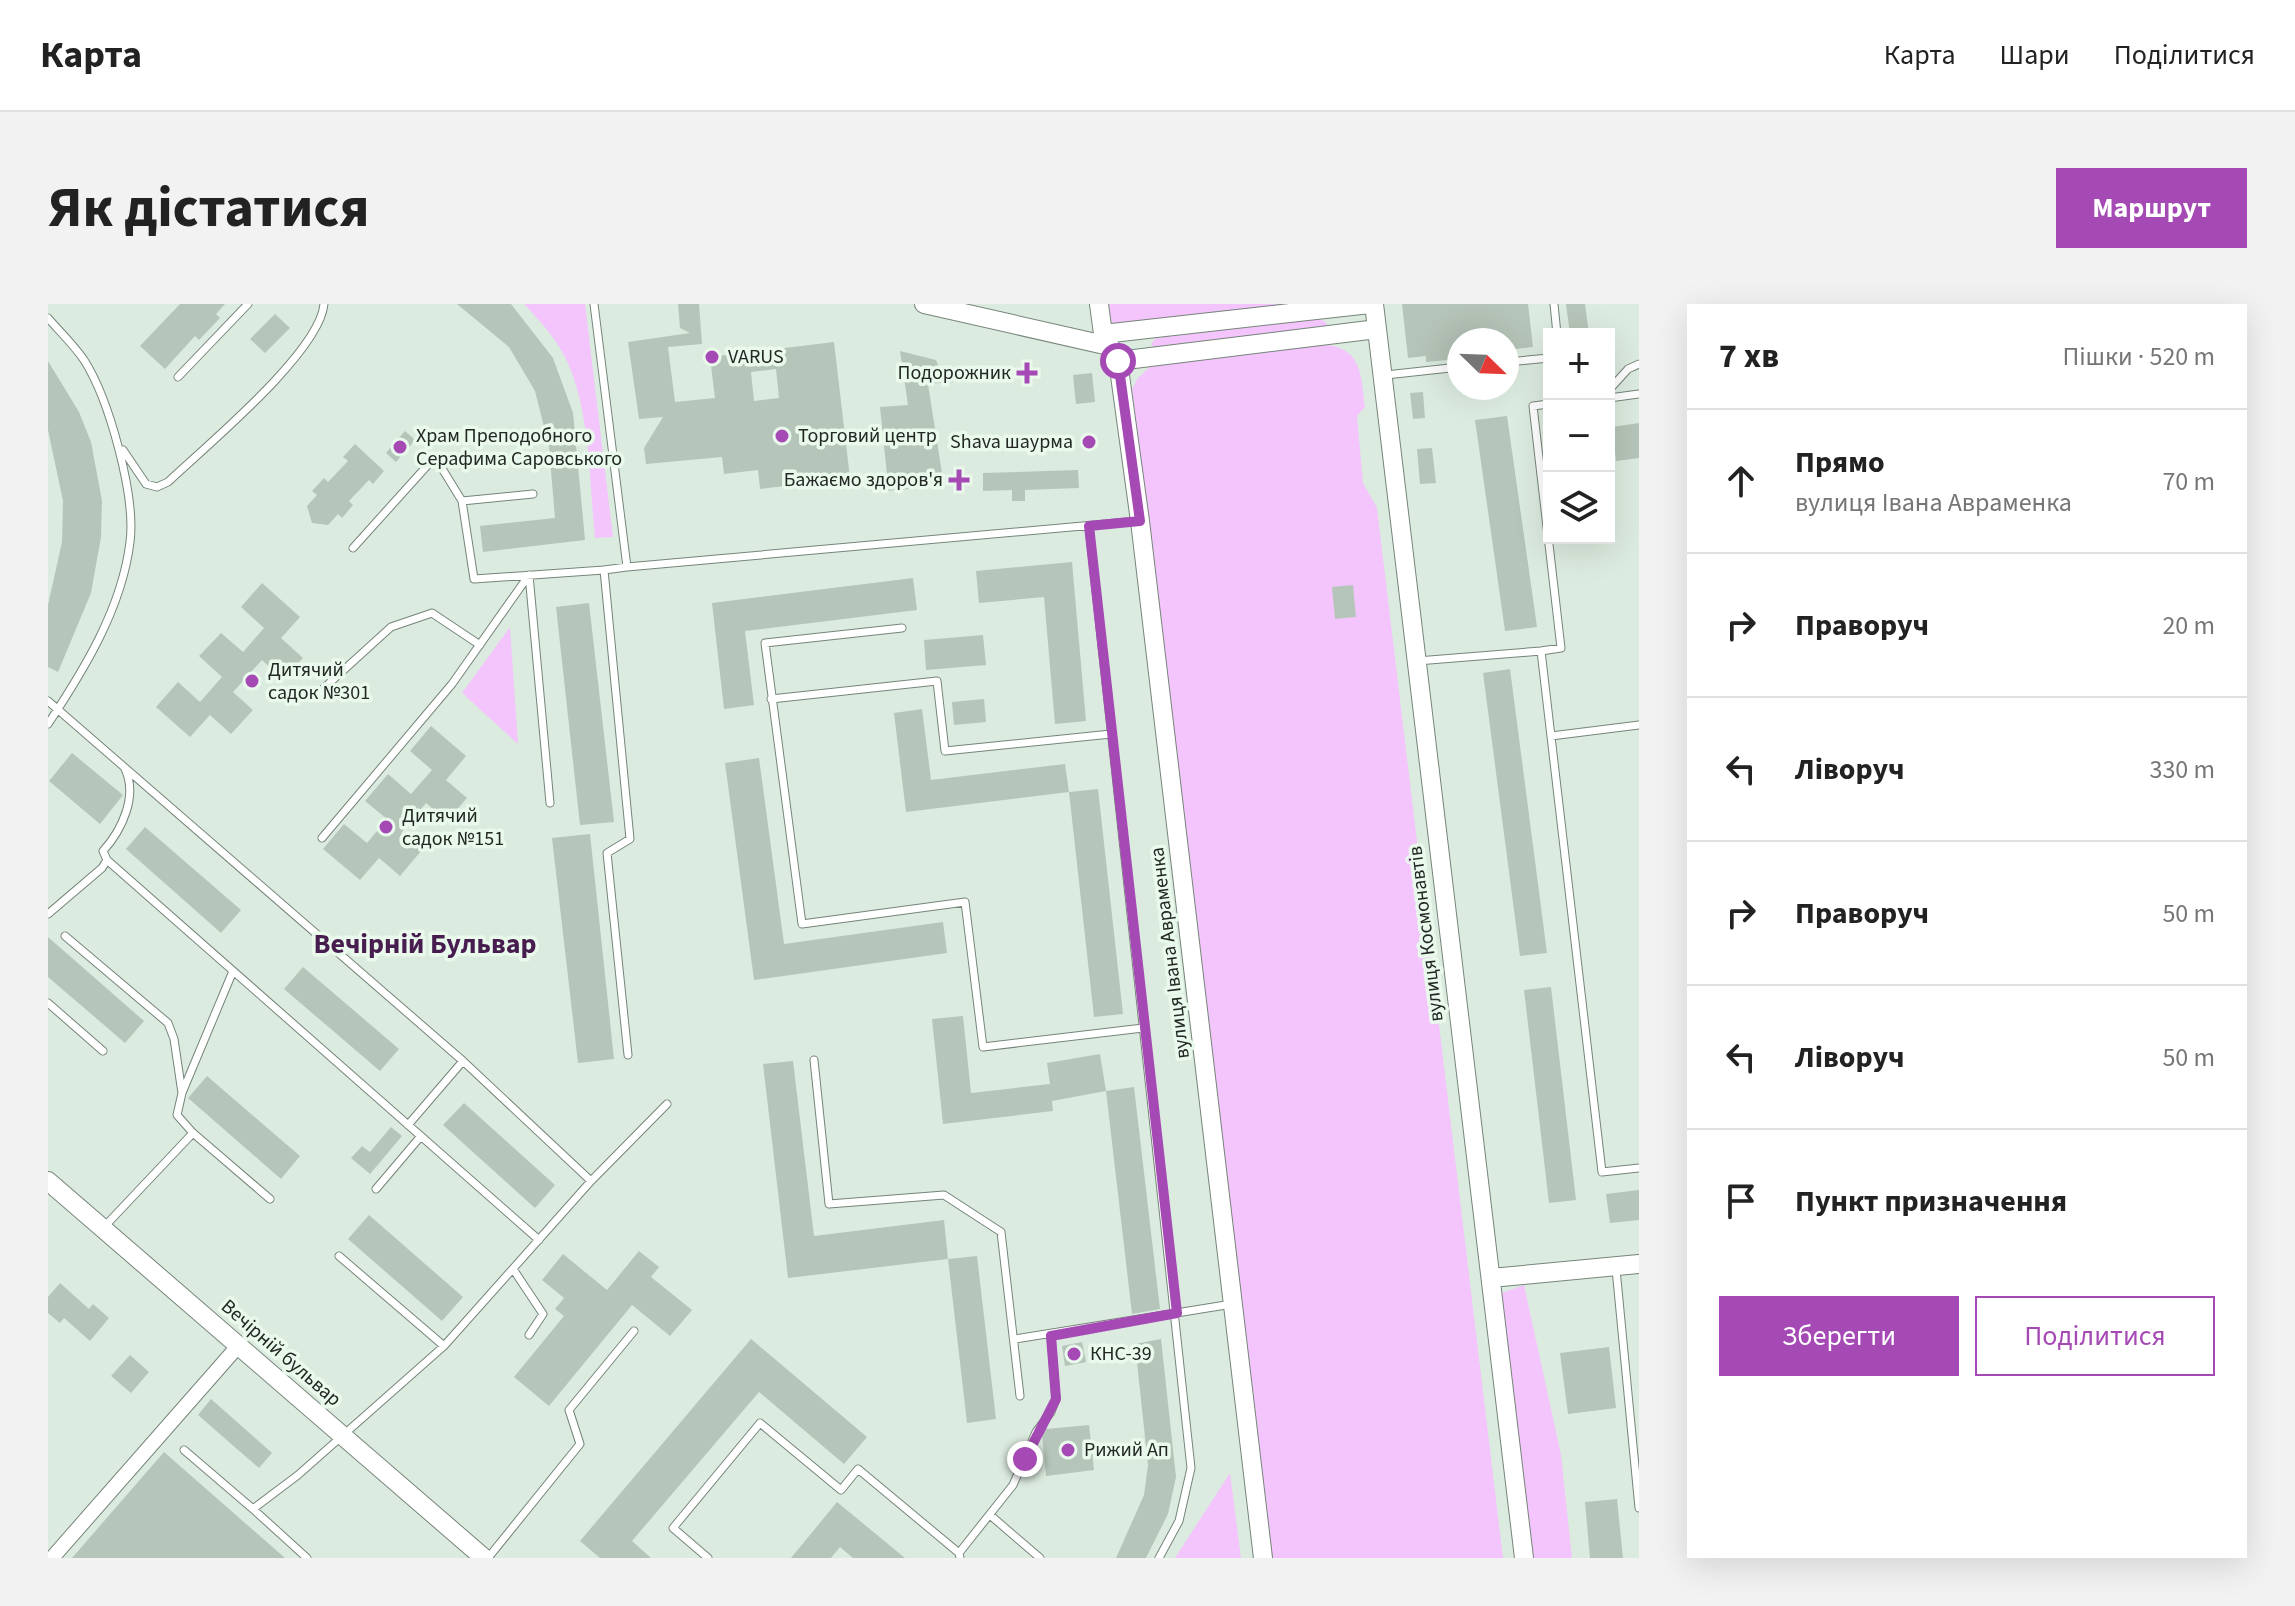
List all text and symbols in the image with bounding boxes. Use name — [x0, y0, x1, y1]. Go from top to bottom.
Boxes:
text: Карта — [40, 28, 142, 82]
text: Карта — [1884, 35, 1956, 75]
text: Шари — [2000, 35, 2070, 75]
text: Поділитися — [2114, 35, 2255, 75]
button: Маршрут — [2056, 168, 2247, 248]
text: Як дістатися — [48, 169, 369, 248]
north arrow — [1447, 328, 1519, 400]
map controls — [1543, 328, 1615, 544]
button: + — [1543, 328, 1615, 400]
text: 7 хв — [1719, 332, 1779, 381]
text: Пішки · 520 m — [2062, 338, 2215, 375]
place label: VARUS — [728, 343, 784, 371]
route start — [1100, 343, 1136, 379]
marker: VARUS — [703, 348, 721, 366]
place label: Подорожник — [898, 359, 1011, 387]
marker: Подорожник — [1018, 364, 1036, 382]
button: − — [1543, 400, 1615, 472]
place label: Храм Преподобного Серафима Саровського — [416, 422, 622, 473]
place label: Торговий центр — [798, 422, 937, 450]
marker: Торговий центр — [773, 427, 791, 445]
place label: Shava шаурма — [950, 428, 1073, 456]
marker: Shava шаурма — [1080, 433, 1098, 451]
marker: Храм Преподобного Серафима Саровського — [391, 438, 409, 456]
text: Прямо — [1795, 441, 1885, 484]
icon: ahead — [1719, 459, 1763, 503]
text: 70 m — [2162, 463, 2215, 500]
place label: Бажаємо здоров'я — [784, 466, 943, 494]
marker: Бажаємо здоров'я — [950, 471, 968, 489]
button: layers — [1543, 472, 1615, 544]
text: вулиця Івана Авраменка — [1795, 484, 2072, 521]
icon: right — [1719, 603, 1763, 647]
text: Праворуч — [1795, 604, 1929, 647]
text: 20 m — [2162, 607, 2215, 644]
place label: Дитячий садок №301 — [268, 656, 370, 707]
marker: Дитячий садок №301 — [243, 672, 261, 690]
icon: left — [1719, 747, 1763, 791]
text: Ліворуч — [1795, 748, 1905, 791]
text: 330 m — [2149, 751, 2215, 788]
place label: Дитячий садок №151 — [402, 802, 504, 853]
marker: Дитячий садок №151 — [377, 818, 395, 836]
street label: вулиця Космонавтів — [1401, 845, 1451, 1023]
street label: вулиця Івана Авраменка — [1143, 846, 1197, 1060]
icon: right — [1719, 891, 1763, 935]
text: Праворуч — [1795, 892, 1929, 935]
text: 50 m — [2162, 895, 2215, 932]
district label: Вечірній Бульвар — [313, 924, 537, 964]
icon: left — [1719, 1035, 1763, 1079]
text: Ліворуч — [1795, 1036, 1905, 1079]
text: 50 m — [2162, 1039, 2215, 1076]
icon: arrive — [1719, 1179, 1763, 1223]
text: Пункт призначення — [1795, 1180, 2067, 1223]
street label: Вечірній бульвар — [215, 1293, 347, 1413]
button: Зберегти — [1719, 1296, 1959, 1376]
button: Поділитися — [1975, 1296, 2215, 1376]
place label: КНС-39 — [1090, 1340, 1152, 1368]
marker: КНС-39 — [1065, 1345, 1083, 1363]
place label: Рижий Ап — [1084, 1436, 1169, 1464]
route end — [1007, 1441, 1043, 1477]
marker: Рижий Ап — [1059, 1441, 1077, 1459]

